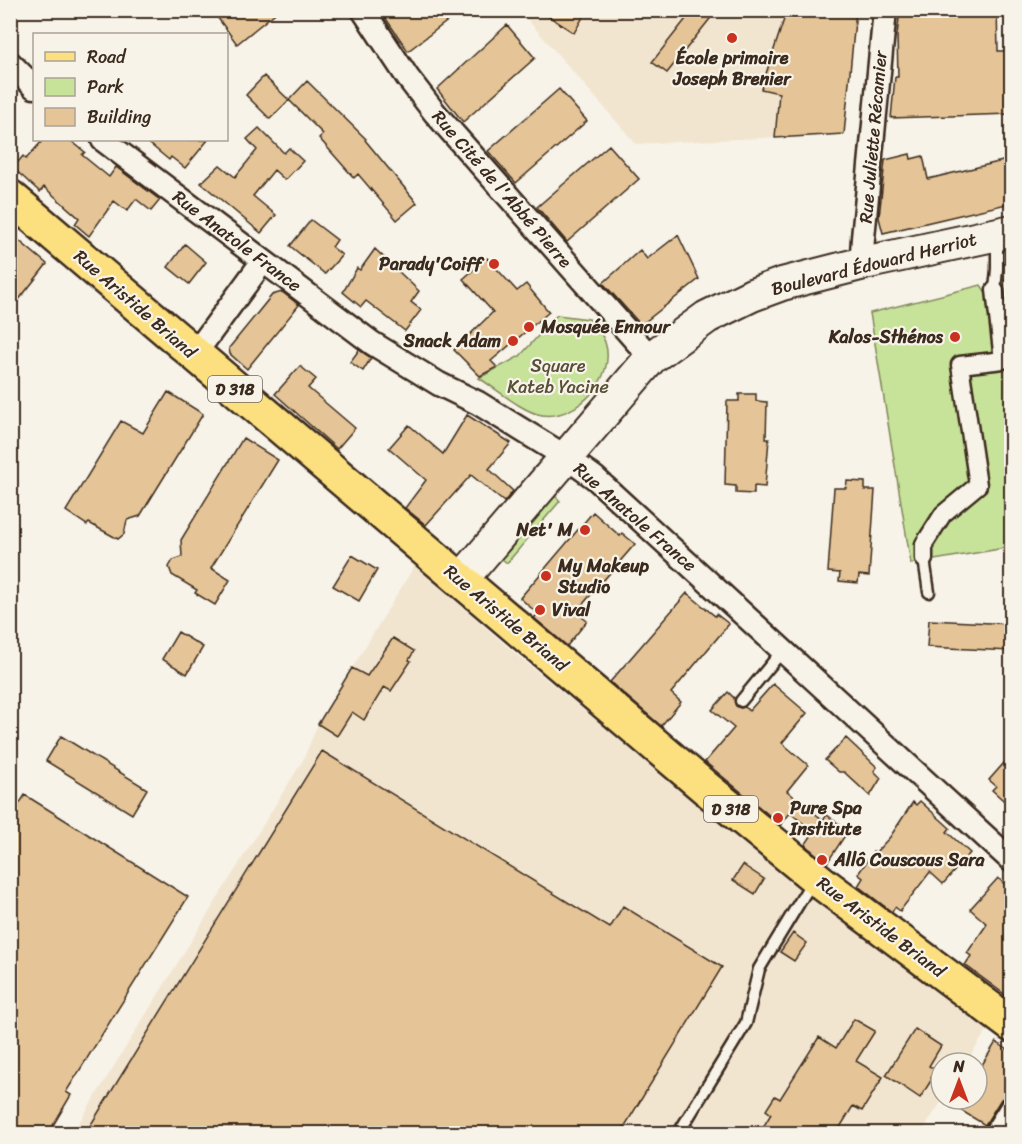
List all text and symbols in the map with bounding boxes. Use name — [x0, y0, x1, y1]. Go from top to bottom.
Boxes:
marker: École primaire Joseph Brenier — [725, 31, 739, 45]
legend — [33, 33, 228, 141]
text: Road — [87, 41, 127, 73]
place label: École primaire Joseph Brenier — [672, 42, 792, 95]
street label: Rue Juliette Récamier — [850, 48, 897, 225]
text: Park — [87, 71, 124, 103]
text: Building — [87, 101, 151, 133]
street label: Rue Cité de l'Abbé Pierre — [424, 102, 580, 276]
street label: Rue Anatole France — [165, 181, 309, 301]
street label: Boulevard Édouard Herriot — [768, 223, 980, 305]
street label: Rue Aristide Briand — [66, 241, 205, 368]
place label: Parady'Coiff — [379, 248, 485, 280]
marker: Parady'Coiff — [487, 257, 501, 271]
place label: Mosquée Ennour — [540, 311, 671, 343]
marker: Mosquée Ennour — [522, 320, 536, 334]
place label: Kalos-Sthénos — [828, 321, 944, 353]
place label: Snack Adam — [403, 325, 501, 357]
marker: Kalos-Sthénos — [948, 330, 962, 344]
marker: Snack Adam — [506, 334, 520, 348]
park label: Square Kateb Yacine — [507, 350, 609, 403]
road number: D 318 — [208, 376, 262, 402]
street label: Rue Anatole France — [566, 454, 704, 580]
place label: Net' M — [516, 514, 574, 546]
marker: Net' M — [578, 523, 592, 537]
place label: My Makeup Studio — [557, 550, 650, 603]
street label: Rue Aristide Briand — [437, 556, 577, 681]
marker: My Makeup Studio — [539, 569, 553, 583]
place label: Vival — [552, 594, 591, 626]
marker: Vival — [533, 603, 547, 617]
place label: Pure Spa Institute — [789, 792, 863, 845]
road number: D 318 — [704, 796, 758, 822]
marker: Pure Spa Institute — [771, 811, 785, 825]
place label: Allô Couscous Sara — [833, 844, 986, 876]
marker: Allô Couscous Sara — [815, 853, 829, 867]
street label: Rue Aristide Briand — [810, 868, 954, 987]
north arrow — [929, 1051, 989, 1111]
text: N — [952, 1052, 965, 1081]

